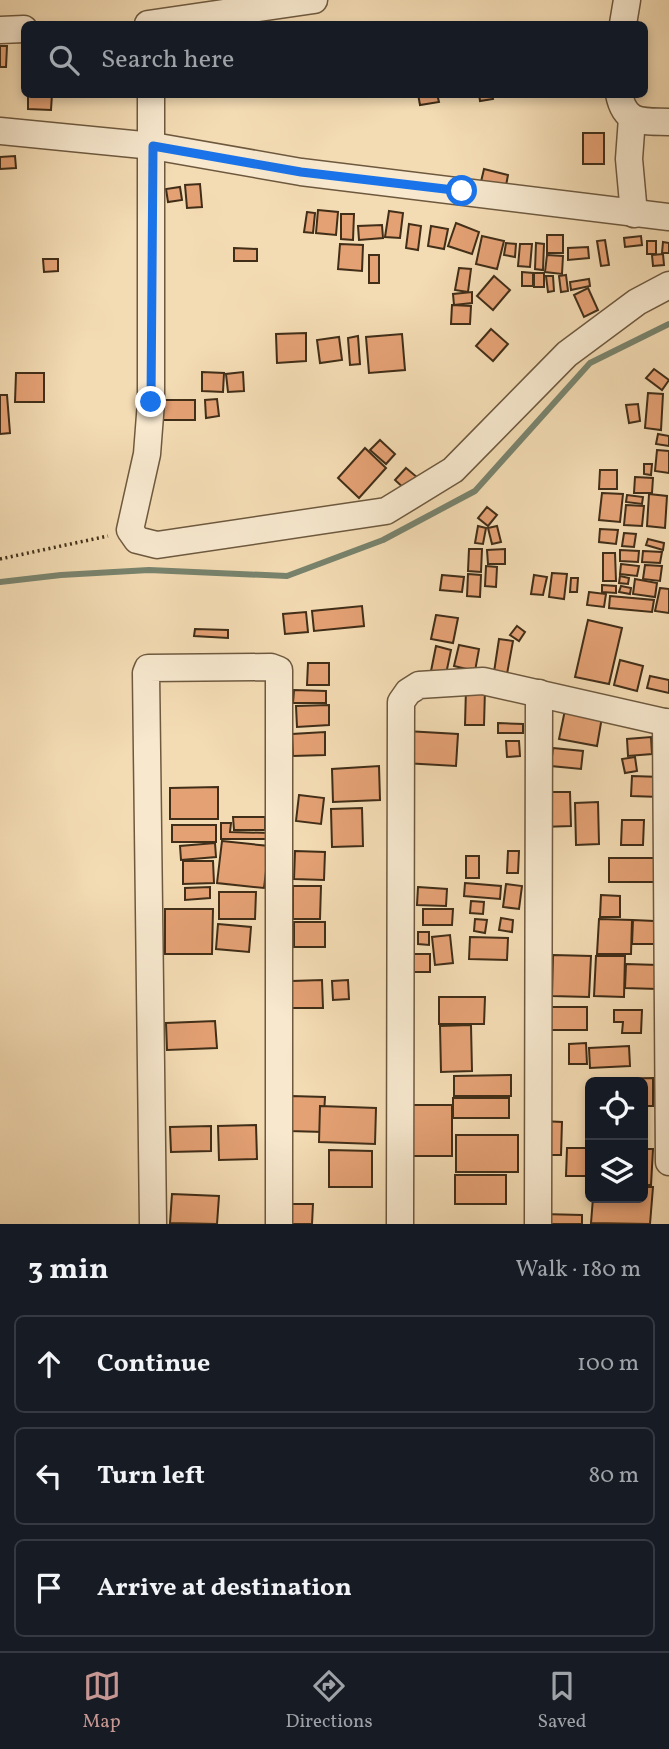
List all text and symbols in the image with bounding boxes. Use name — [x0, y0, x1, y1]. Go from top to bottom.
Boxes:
search box — [21, 21, 648, 98]
icon: search — [45, 41, 83, 79]
text: Search here — [101, 42, 234, 78]
route start — [446, 175, 477, 206]
route end — [135, 386, 166, 417]
map controls — [585, 1077, 648, 1203]
button: locate — [585, 1077, 648, 1140]
button: layers — [585, 1140, 648, 1203]
text: 3 min — [28, 1249, 109, 1291]
text: Walk · 180 m — [516, 1254, 641, 1286]
icon: ahead — [30, 1345, 68, 1383]
text: Continue — [97, 1346, 210, 1382]
text: 100 m — [577, 1348, 639, 1380]
icon: left — [30, 1457, 68, 1495]
text: Turn left — [97, 1458, 205, 1494]
text: 80 m — [589, 1460, 639, 1492]
icon: arrive — [30, 1569, 68, 1607]
text: Arrive at destination — [97, 1570, 352, 1606]
tab: Map — [82, 1667, 121, 1735]
tab: Directions — [286, 1667, 373, 1735]
tab: Saved — [538, 1667, 586, 1735]

